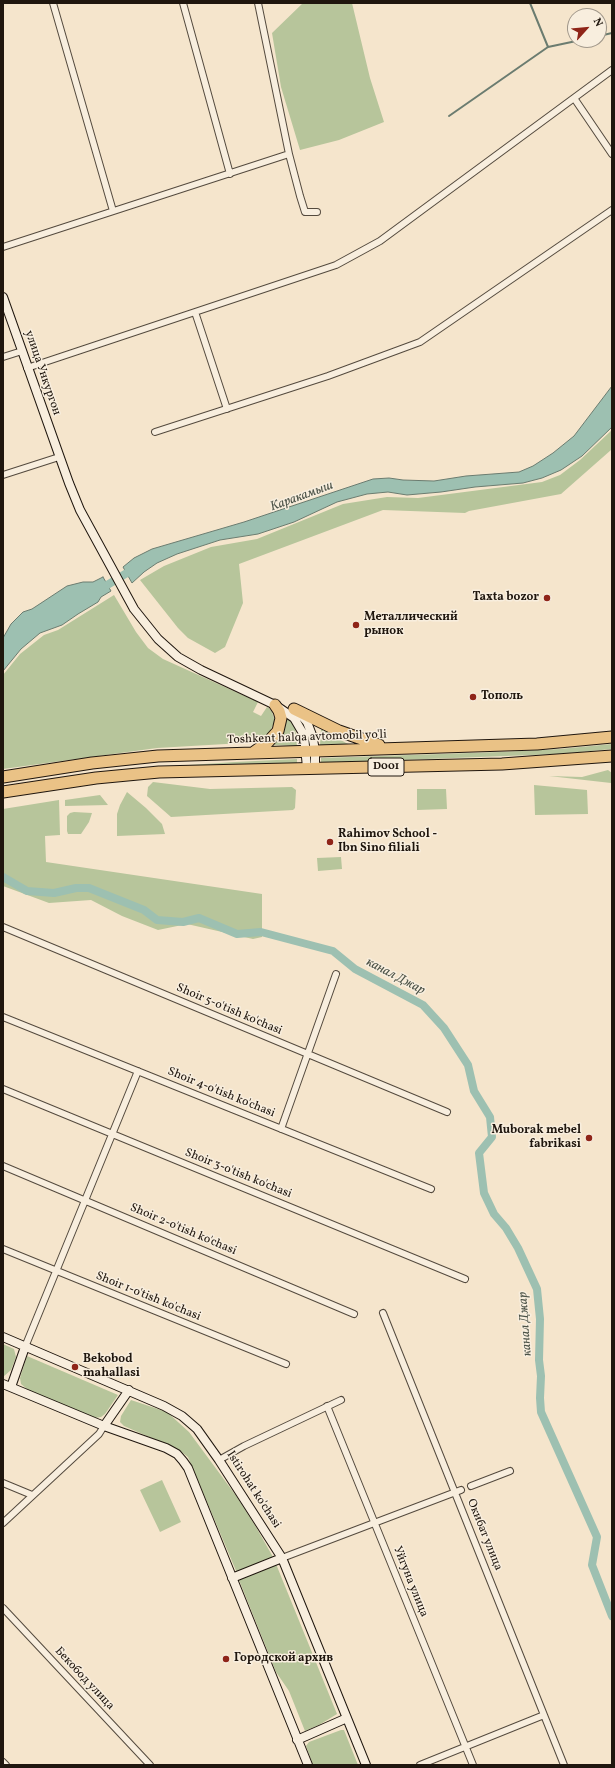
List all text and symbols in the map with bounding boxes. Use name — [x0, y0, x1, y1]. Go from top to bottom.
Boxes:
north arrow — [567, 8, 607, 48]
text: N — [589, 16, 606, 30]
street label: улица Ункургон — [21, 329, 63, 417]
water label: Каракамыш — [268, 478, 336, 516]
place label: Taxta bozor — [473, 591, 539, 605]
marker: Taxta bozor — [542, 593, 552, 603]
place label: Металлический рынок — [364, 611, 458, 639]
marker: Металлический рынок — [351, 620, 361, 630]
place label: Тополь — [481, 690, 523, 704]
marker: Тополь — [468, 692, 478, 702]
street label: Toshkent halqa avtomobil yo'li — [227, 728, 387, 748]
road number: D001 — [368, 758, 404, 776]
place label: Rahimov School - Ibn Sino filiali — [338, 828, 437, 856]
marker: Rahimov School - Ibn Sino filiali — [325, 837, 335, 847]
water label: канал Джар — [363, 955, 427, 999]
street label: Shoir 5-o'tish ko'chasi — [174, 981, 284, 1039]
street label: Shoir 4-o'tish ko'chasi — [165, 1065, 277, 1121]
place label: Muborak mebel fabrikasi — [491, 1124, 581, 1152]
marker: Muborak mebel fabrikasi — [584, 1133, 594, 1143]
street label: Shoir 3-o'tish ko'chasi — [182, 1146, 294, 1202]
street label: Shoir 2-o'tish ko'chasi — [128, 1201, 238, 1259]
street label: Shoir 1-o'tish ko'chasi — [93, 1269, 203, 1325]
water label: канал Джар — [516, 1291, 536, 1357]
place label: Bekobod mahallasi — [83, 1353, 140, 1381]
marker: Bekobod mahallasi — [70, 1362, 80, 1372]
street label: Istirohat ko'chasi — [223, 1449, 283, 1531]
street label: Окибат улица — [463, 1497, 505, 1573]
street label: Уйгуна улица — [389, 1544, 431, 1620]
street label: Бекобод улица — [51, 1644, 117, 1714]
place label: Городской архив — [234, 1652, 333, 1666]
marker: Городской архив — [221, 1654, 231, 1664]

